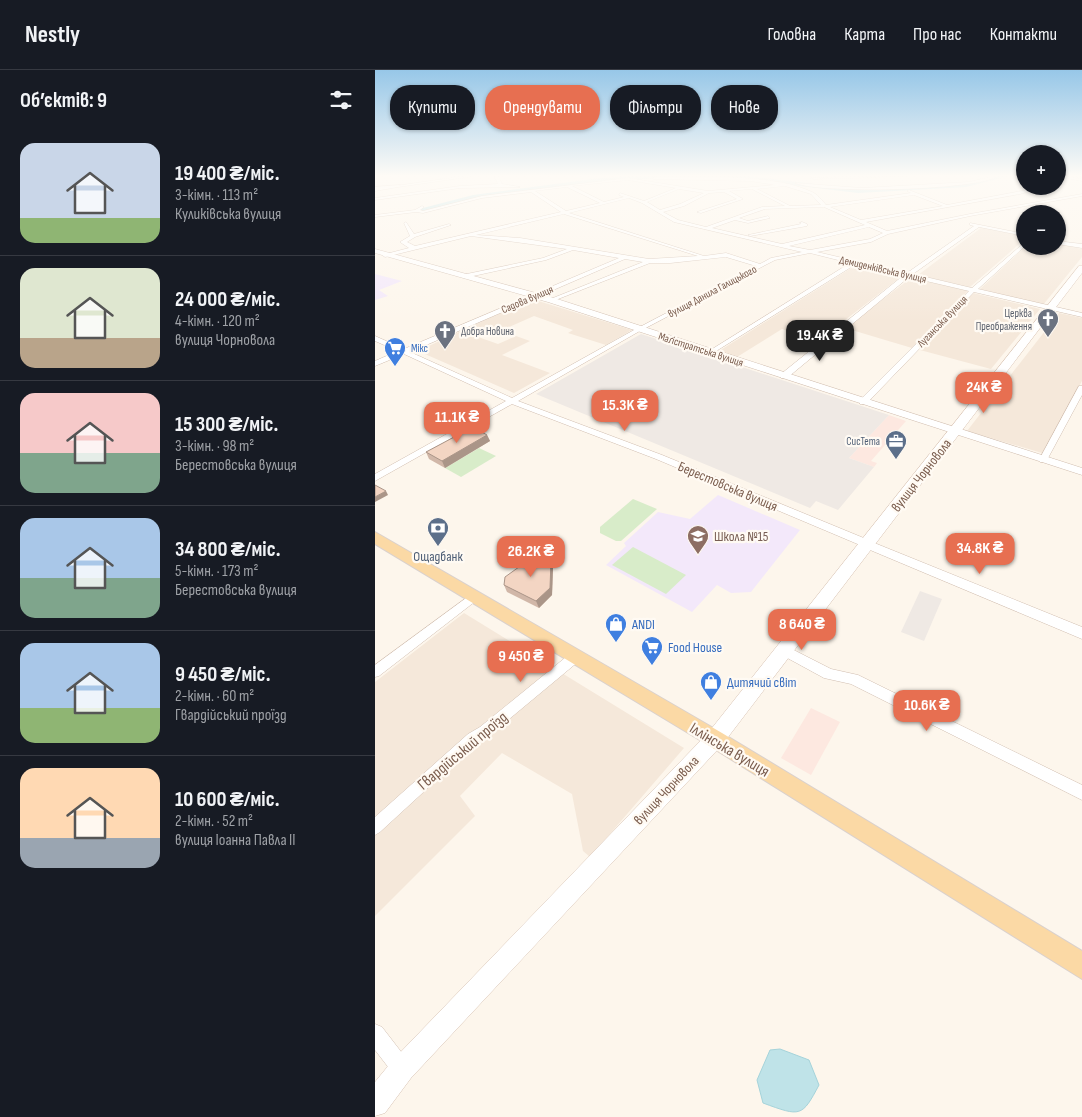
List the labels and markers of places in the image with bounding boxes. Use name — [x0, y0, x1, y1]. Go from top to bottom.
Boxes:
place label: Церква Преображення — [976, 307, 1032, 333]
church icon: Церква Преображення — [1036, 307, 1060, 338]
church icon: Добра Новина — [433, 319, 457, 350]
pin: 19.4K ₴ — [774, 320, 866, 362]
place label: Добра Новина — [461, 325, 514, 338]
supermarket icon: Мікс — [383, 336, 407, 367]
place label: Мікс — [411, 342, 428, 355]
pin: 24K ₴ — [949, 372, 1019, 414]
pin: 15.3K ₴ — [579, 390, 671, 432]
pin: 11.1K ₴ — [411, 402, 503, 444]
office icon: CucTema — [884, 429, 908, 460]
place label: CucTema — [846, 435, 880, 448]
bank icon: Ощадбанк — [426, 516, 450, 547]
school or university icon: Школа №15 — [686, 524, 710, 555]
place label: Школа №15 — [714, 528, 769, 545]
pin: 34.8K ₴ — [934, 532, 1026, 575]
pin: 26.2K ₴ — [485, 536, 577, 578]
place label: Ощадбанк — [413, 548, 463, 565]
pin: 8 640 ₴ — [756, 608, 848, 651]
shop icon: ANDI — [604, 612, 628, 643]
place label: ANDI — [631, 616, 655, 633]
supermarket icon: Food House — [640, 635, 664, 666]
place label: Food House — [668, 639, 722, 656]
pin: 9 450 ₴ — [475, 640, 567, 683]
shop icon: Дитячий світ — [699, 670, 723, 701]
place label: Дитячий світ — [727, 674, 797, 691]
pin: 10.6K ₴ — [881, 690, 973, 732]

